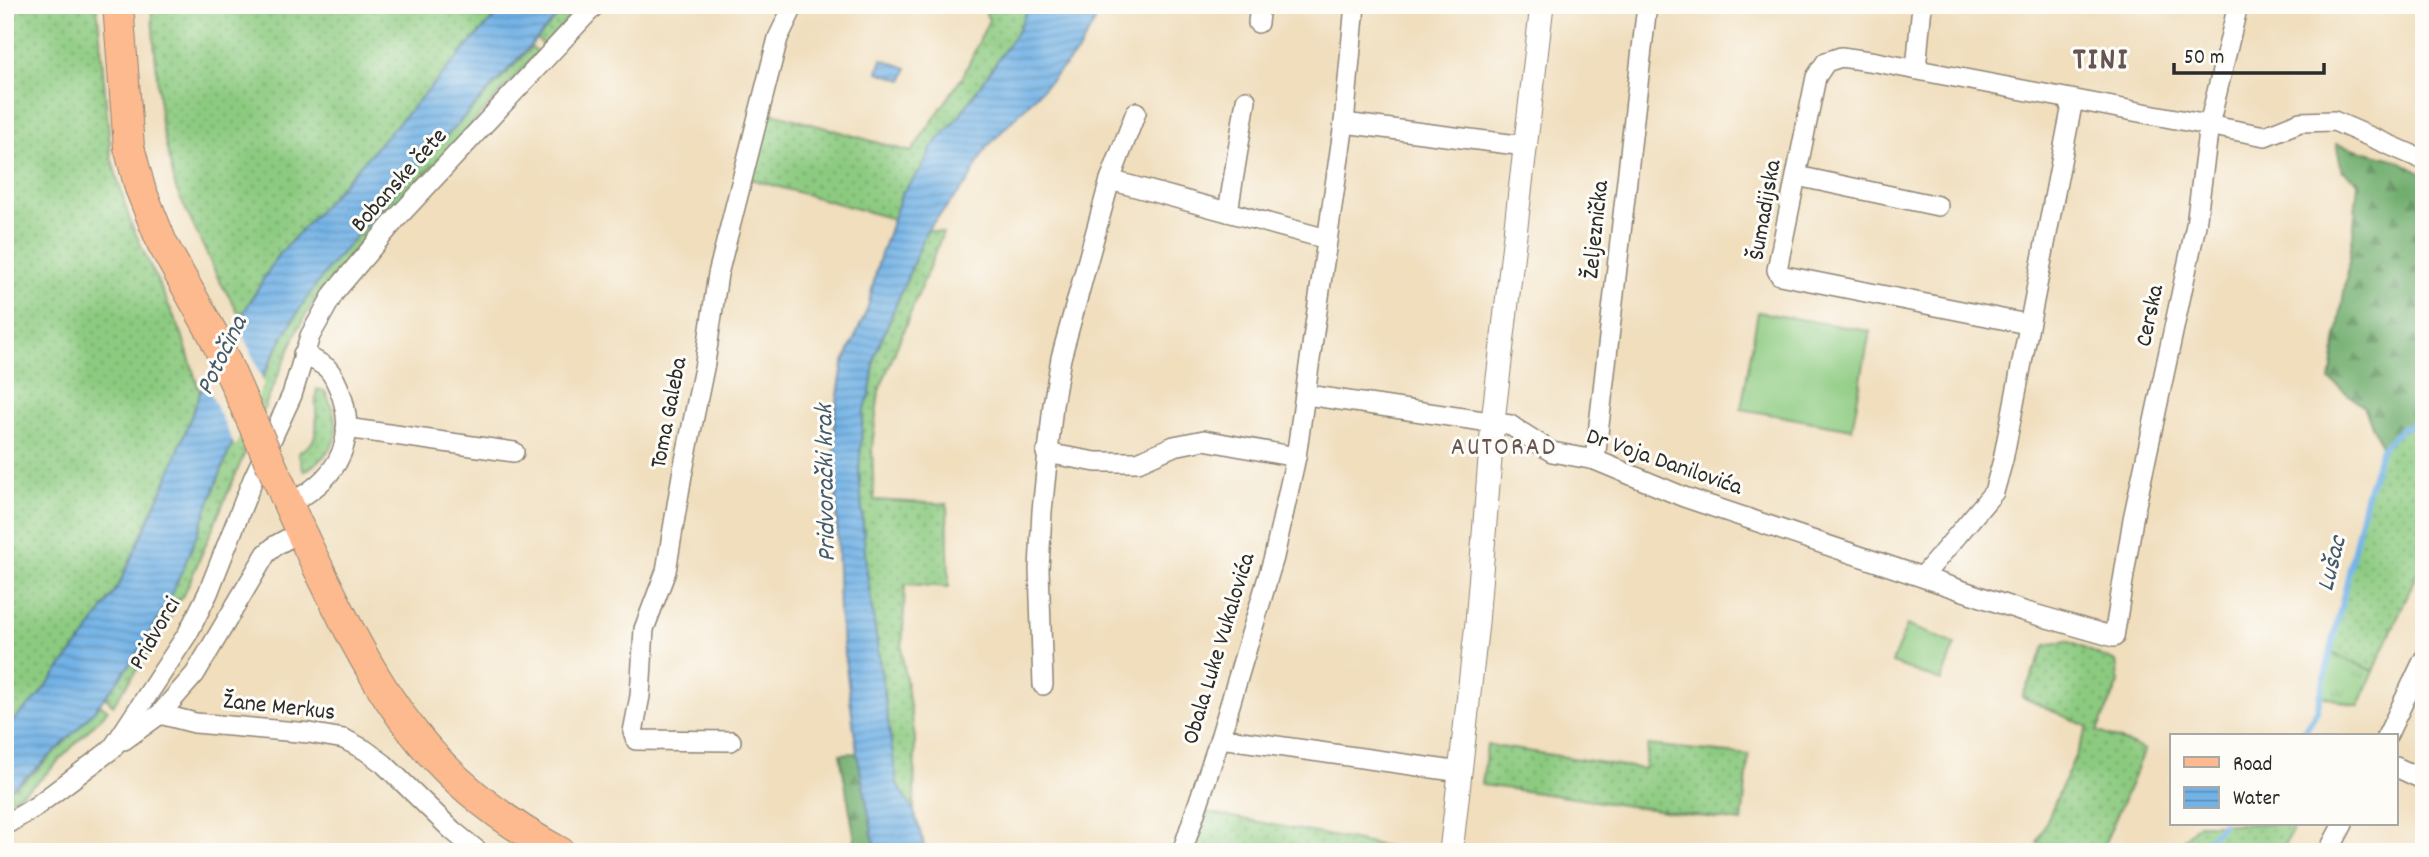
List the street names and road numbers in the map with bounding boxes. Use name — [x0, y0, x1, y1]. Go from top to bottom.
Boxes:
street label: Bobanske čete — [344, 121, 456, 241]
street label: Šumadijska — [1740, 157, 1792, 263]
street label: Željeznička — [1575, 178, 1619, 281]
street label: Cerska — [2128, 281, 2174, 350]
street label: Toma Galeba — [643, 354, 698, 472]
street label: Dr Voja Danilovića — [1581, 420, 1747, 506]
street label: Obala Luke Vukalovića — [1175, 548, 1266, 749]
street label: Pridvorci — [122, 591, 190, 677]
street label: Žane Merkus — [221, 685, 337, 731]

